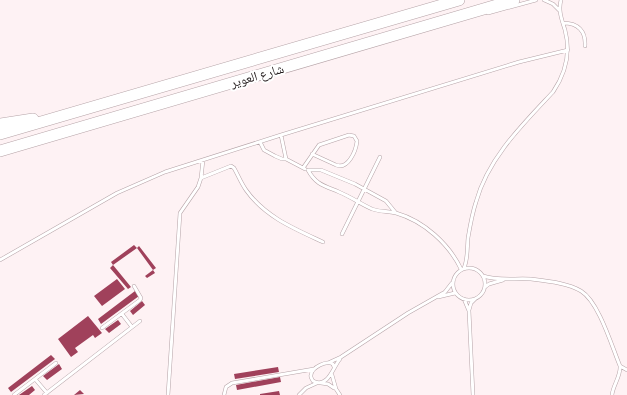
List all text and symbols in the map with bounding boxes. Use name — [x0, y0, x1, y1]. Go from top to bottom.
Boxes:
street label: شارع العوير — [228, 60, 286, 92]

